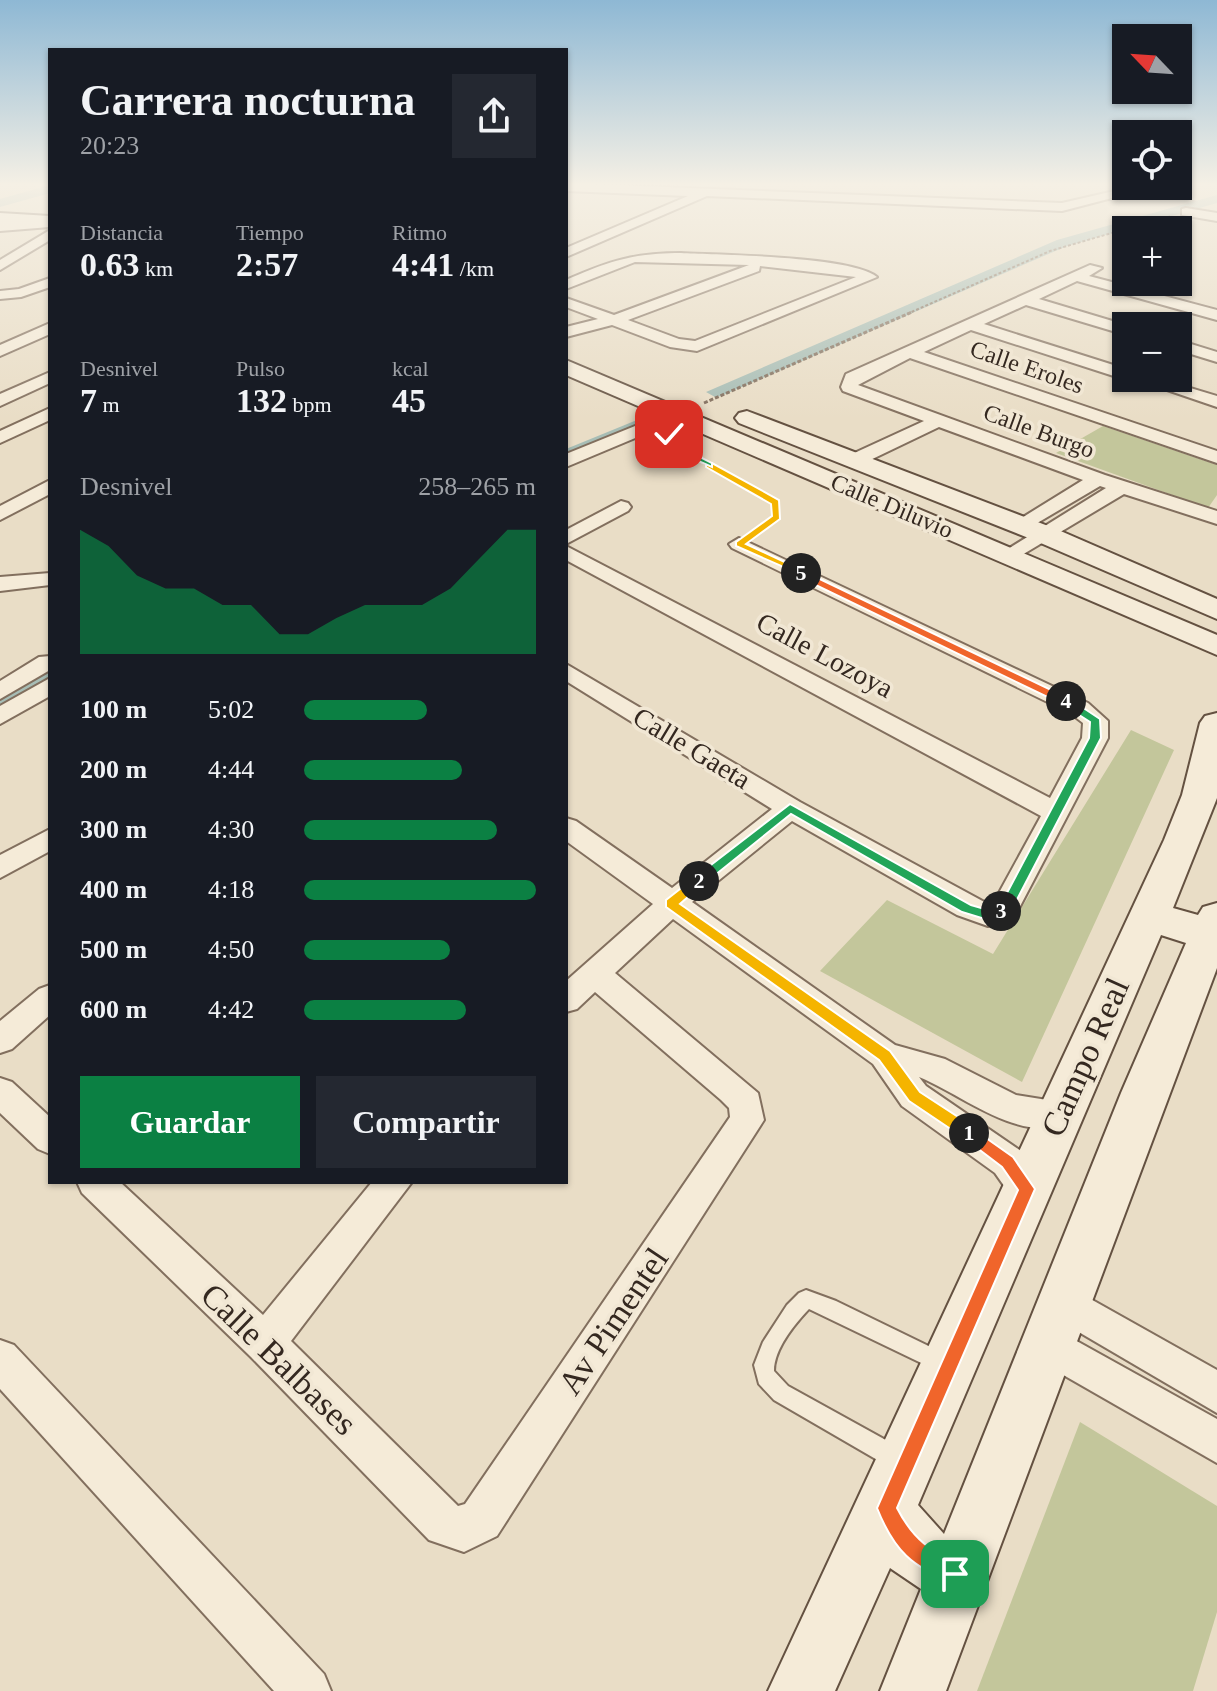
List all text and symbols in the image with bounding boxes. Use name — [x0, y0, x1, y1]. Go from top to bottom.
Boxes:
north arrow — [1112, 24, 1192, 104]
map controls — [1112, 24, 1192, 392]
button: share — [452, 74, 536, 158]
text: Carrera nocturna — [80, 76, 415, 125]
button: locate — [1112, 120, 1192, 200]
text: 20:23 — [80, 131, 139, 160]
button: + — [1112, 216, 1192, 296]
text: Distancia — [80, 220, 163, 245]
text: Tiempo — [236, 220, 304, 245]
text: Ritmo — [392, 220, 447, 245]
text: 0.63 — [80, 246, 140, 283]
text: 2:57 — [236, 246, 298, 283]
text: 4:41 — [392, 246, 454, 283]
text: km — [140, 256, 173, 281]
text: /km — [454, 256, 494, 281]
button: − — [1112, 312, 1192, 392]
street label: Calle Eroles — [967, 336, 1087, 398]
text: Desnivel — [80, 356, 158, 381]
text: Pulso — [236, 356, 285, 381]
text: kcal — [392, 356, 429, 381]
text: 7 — [80, 382, 97, 419]
text: 132 — [236, 382, 287, 419]
text: 45 — [392, 382, 426, 419]
text: m — [97, 392, 120, 417]
text: bpm — [287, 392, 332, 417]
street label: Calle Burgo — [980, 399, 1098, 463]
pin — [635, 400, 703, 468]
icon: check — [647, 412, 691, 456]
street label: Calle Diluvio — [827, 469, 957, 543]
text: Desnivel — [80, 472, 172, 501]
text: 258–265 m — [418, 472, 536, 501]
pin: 5 — [781, 553, 821, 593]
text: 5 — [796, 560, 807, 585]
street label: Calle Lozoya — [751, 606, 899, 704]
pin: 4 — [1046, 681, 1086, 721]
text: 4 — [1061, 688, 1072, 713]
text: 100 m — [80, 695, 147, 724]
text: 5:02 — [208, 695, 254, 724]
street label: Calle Gaeta — [628, 701, 757, 795]
text: 200 m — [80, 755, 147, 784]
text: 4:44 — [208, 755, 254, 784]
text: 300 m — [80, 815, 147, 844]
text: 4:30 — [208, 815, 254, 844]
pin: 2 — [679, 861, 719, 901]
text: 2 — [694, 868, 705, 893]
text: 400 m — [80, 875, 147, 904]
text: 4:18 — [208, 875, 254, 904]
pin: 3 — [981, 891, 1021, 931]
text: 3 — [996, 898, 1007, 923]
text: 500 m — [80, 935, 147, 964]
text: 4:50 — [208, 935, 254, 964]
street label: Campo Real — [1034, 972, 1136, 1142]
text: 600 m — [80, 995, 147, 1024]
text: 4:42 — [208, 995, 254, 1024]
button: Guardar — [80, 1076, 300, 1168]
button: Compartir — [316, 1076, 536, 1168]
pin: 1 — [949, 1113, 989, 1153]
text: 1 — [964, 1120, 975, 1145]
street label: Av Pimentel — [551, 1241, 675, 1401]
street label: Calle Balbases — [194, 1276, 364, 1442]
pin — [921, 1540, 989, 1608]
icon: arrive — [933, 1552, 977, 1596]

